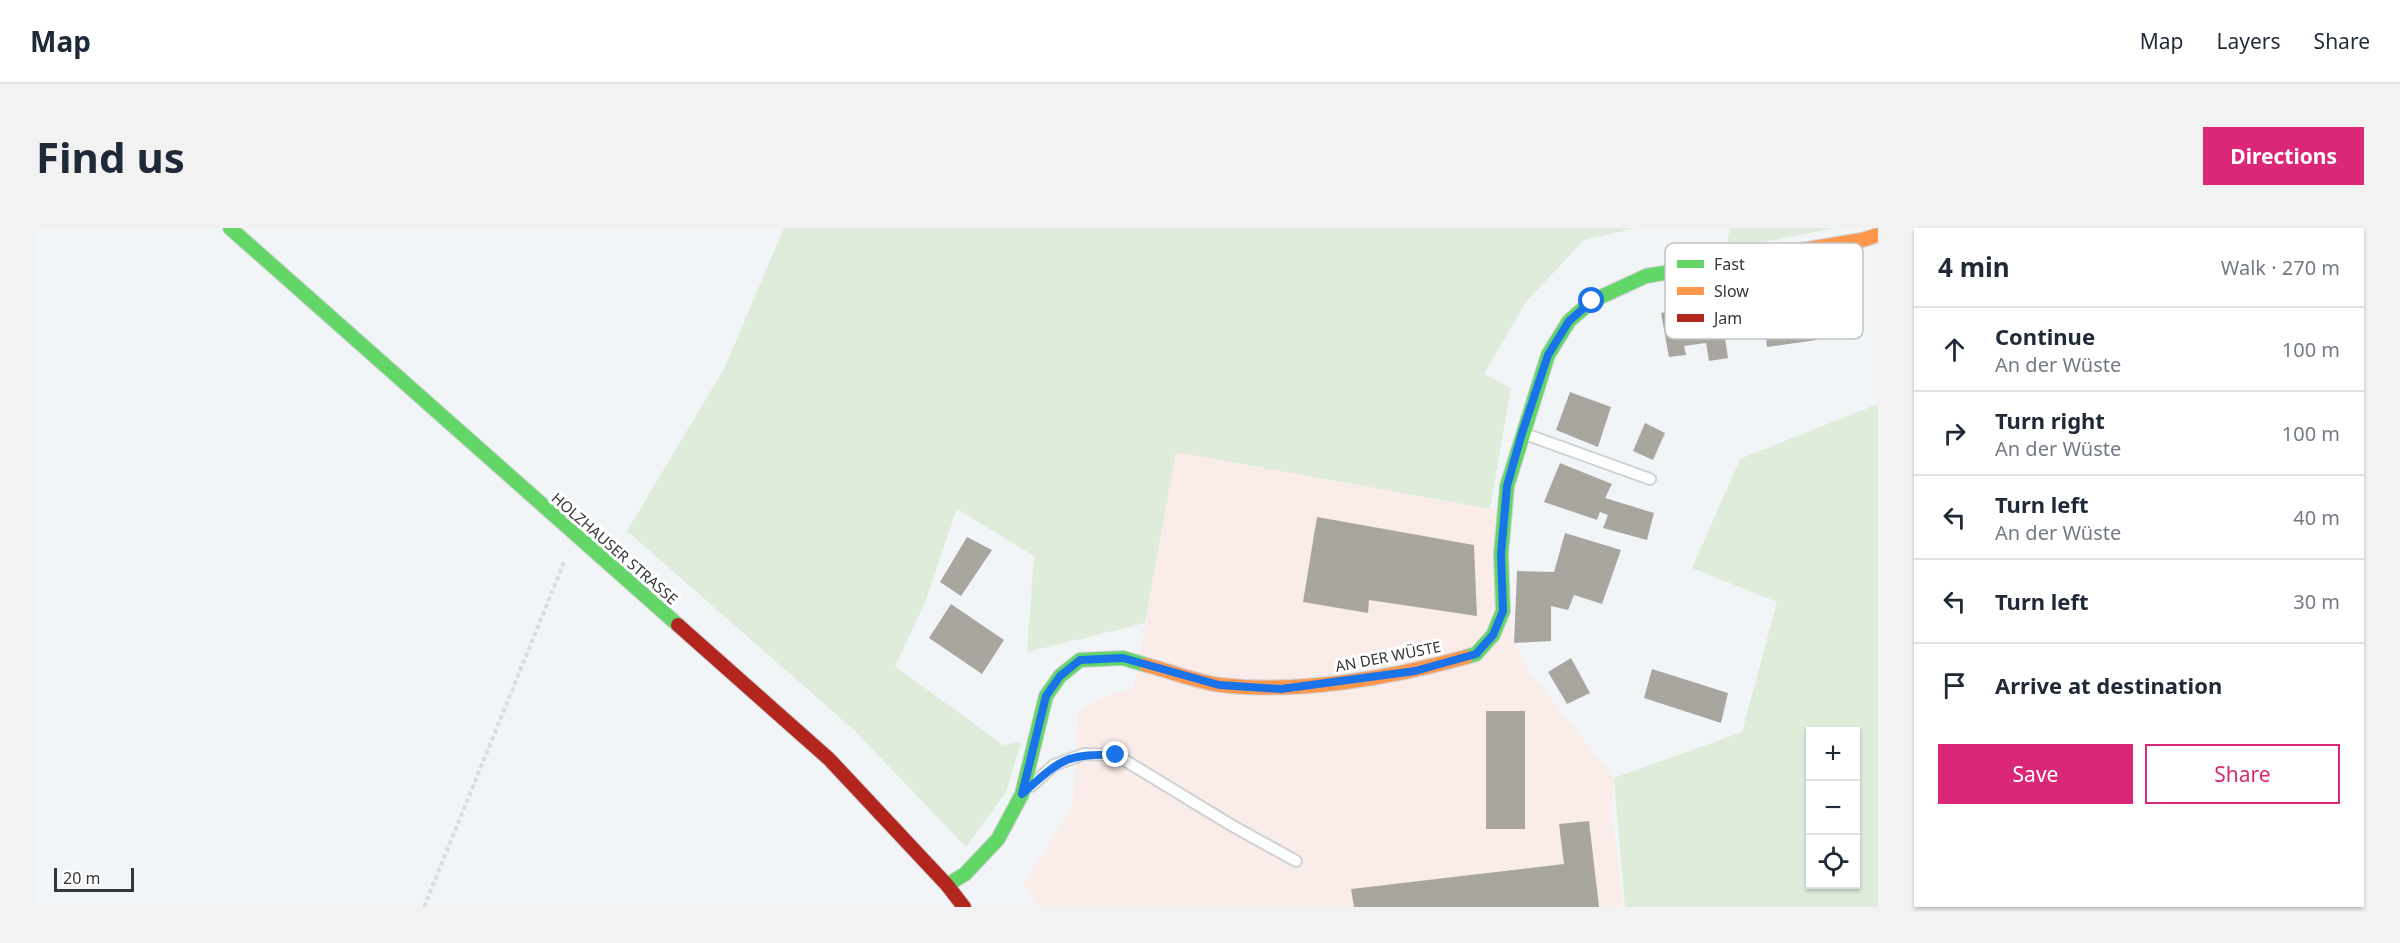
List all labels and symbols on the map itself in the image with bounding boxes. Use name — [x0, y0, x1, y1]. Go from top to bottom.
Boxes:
legend — [1665, 243, 1863, 339]
text: Fast — [1714, 253, 1745, 275]
text: Slow — [1714, 280, 1749, 302]
route start — [1578, 287, 1604, 313]
text: Jam — [1712, 307, 1742, 329]
street label: HOLZHAUSER STRASSE — [548, 488, 682, 608]
street label: AN DER WÜSTE — [1333, 636, 1443, 676]
route end — [1102, 741, 1128, 767]
scale bar — [54, 865, 134, 892]

